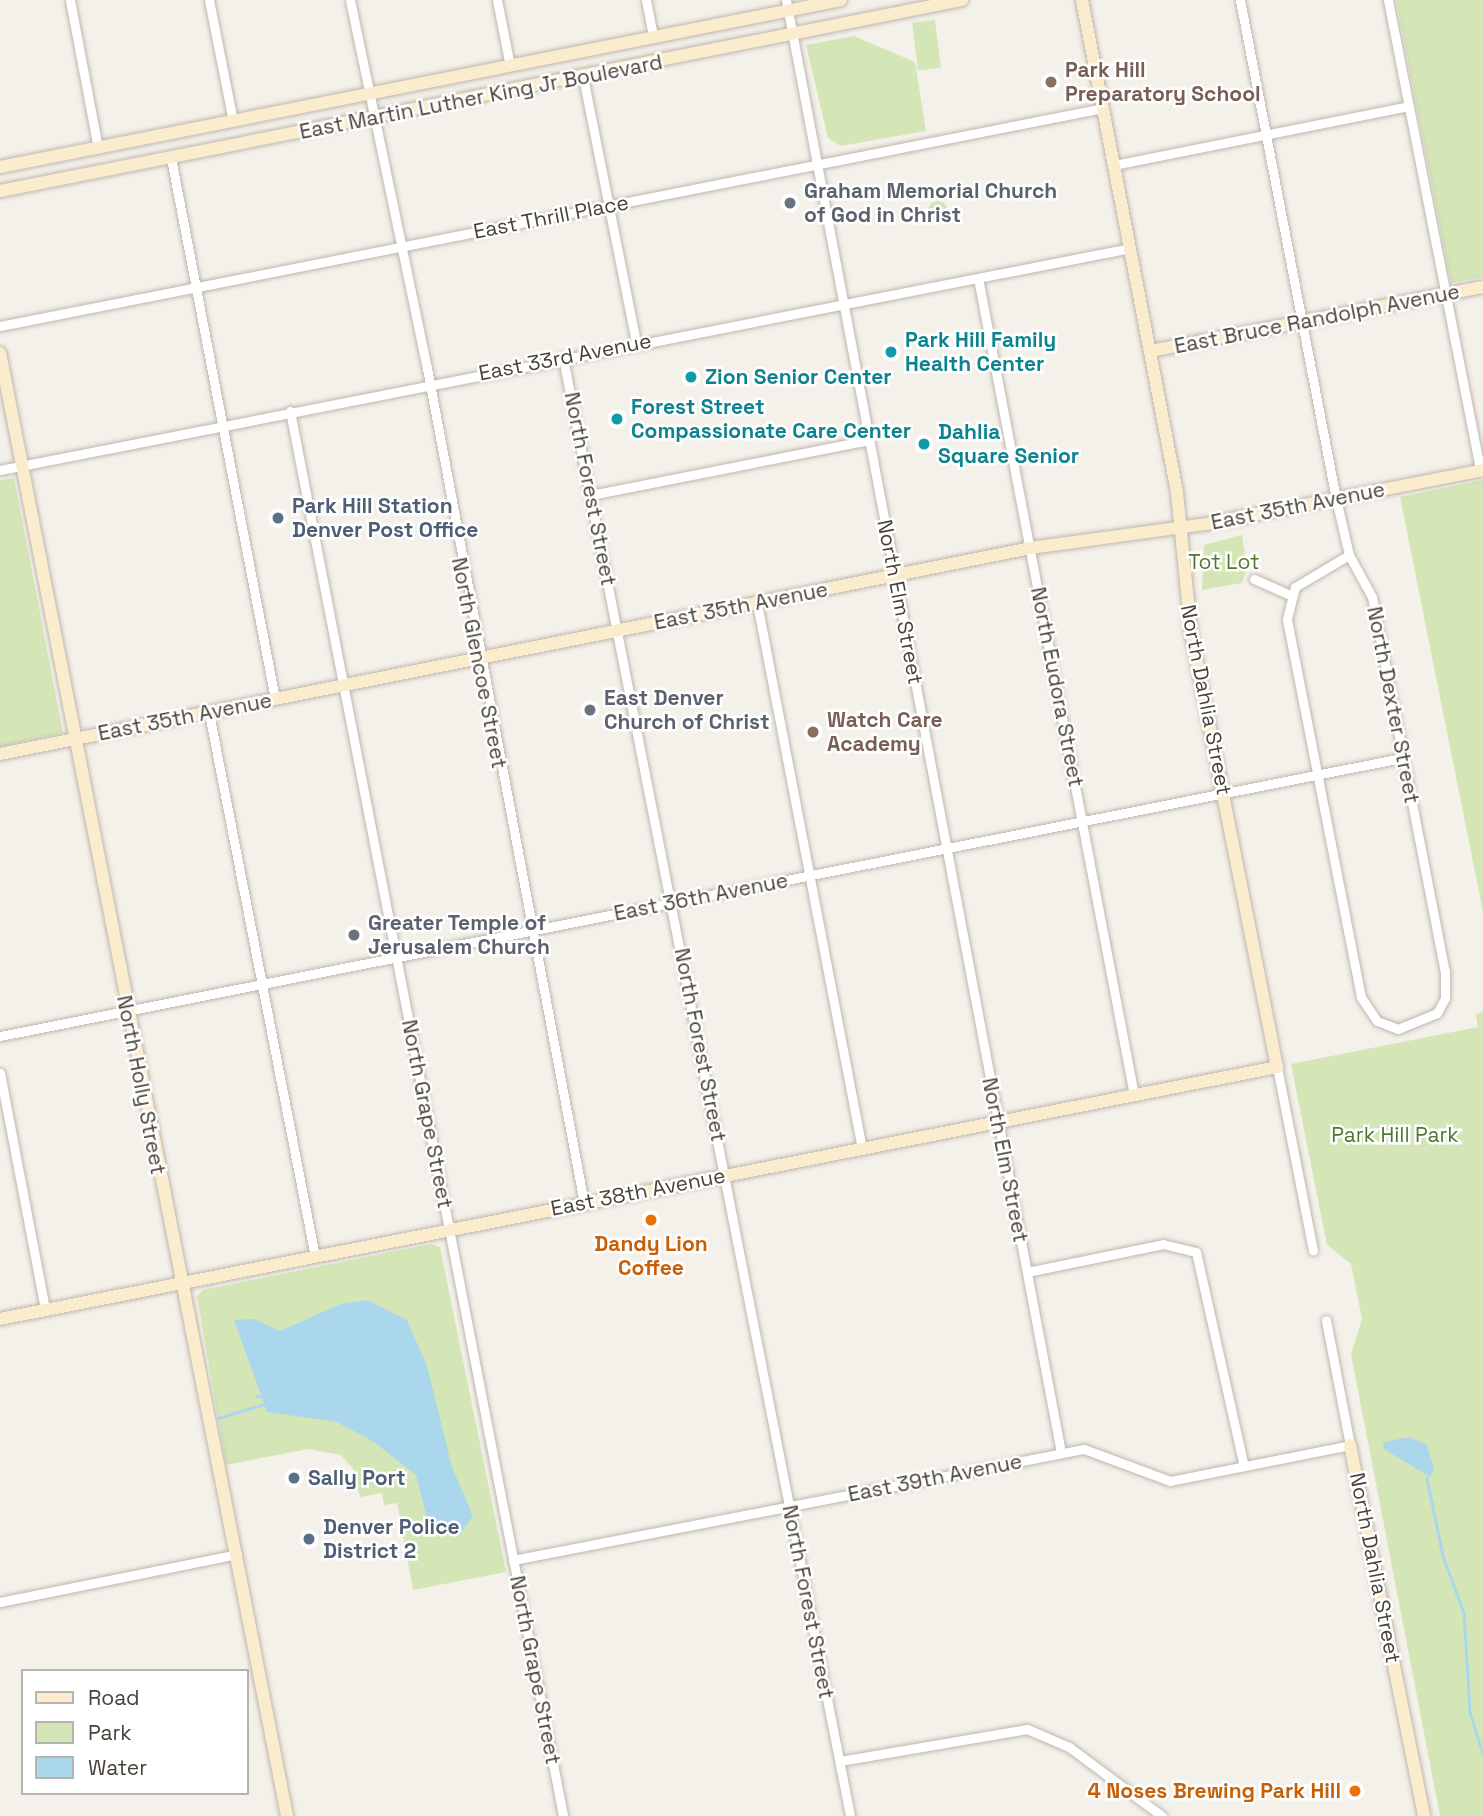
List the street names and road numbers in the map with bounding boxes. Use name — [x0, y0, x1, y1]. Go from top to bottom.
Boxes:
street label: East Martin Luther King Jr Boulevard — [297, 49, 665, 145]
street label: East Thrill Place — [471, 190, 631, 244]
street label: East Bruce Randolph Avenue — [1172, 279, 1462, 359]
street label: East 33rd Avenue — [476, 328, 654, 386]
street label: North Forest Street — [559, 390, 621, 588]
street label: East 35th Avenue — [1209, 477, 1387, 535]
street label: North Elm Street — [872, 517, 928, 687]
street label: North Glencoe Street — [446, 555, 512, 771]
street label: East 35th Avenue — [652, 577, 830, 635]
street label: North Eudora Street — [1025, 585, 1089, 789]
street label: North Dahlia Street — [1175, 603, 1237, 797]
street label: North Dexter Street — [1362, 604, 1424, 806]
street label: East 35th Avenue — [96, 688, 274, 746]
street label: East 36th Avenue — [612, 868, 790, 926]
street label: North Forest Street — [669, 946, 731, 1144]
street label: North Holly Street — [111, 993, 171, 1177]
street label: North Grape Street — [396, 1017, 458, 1211]
street label: North Elm Street — [977, 1075, 1033, 1245]
street label: East 38th Avenue — [548, 1163, 728, 1221]
street label: East 39th Avenue — [846, 1449, 1024, 1507]
street label: North Dahlia Street — [1344, 1471, 1406, 1665]
street label: North Forest Street — [777, 1503, 839, 1701]
street label: North Grape Street — [504, 1573, 566, 1767]

